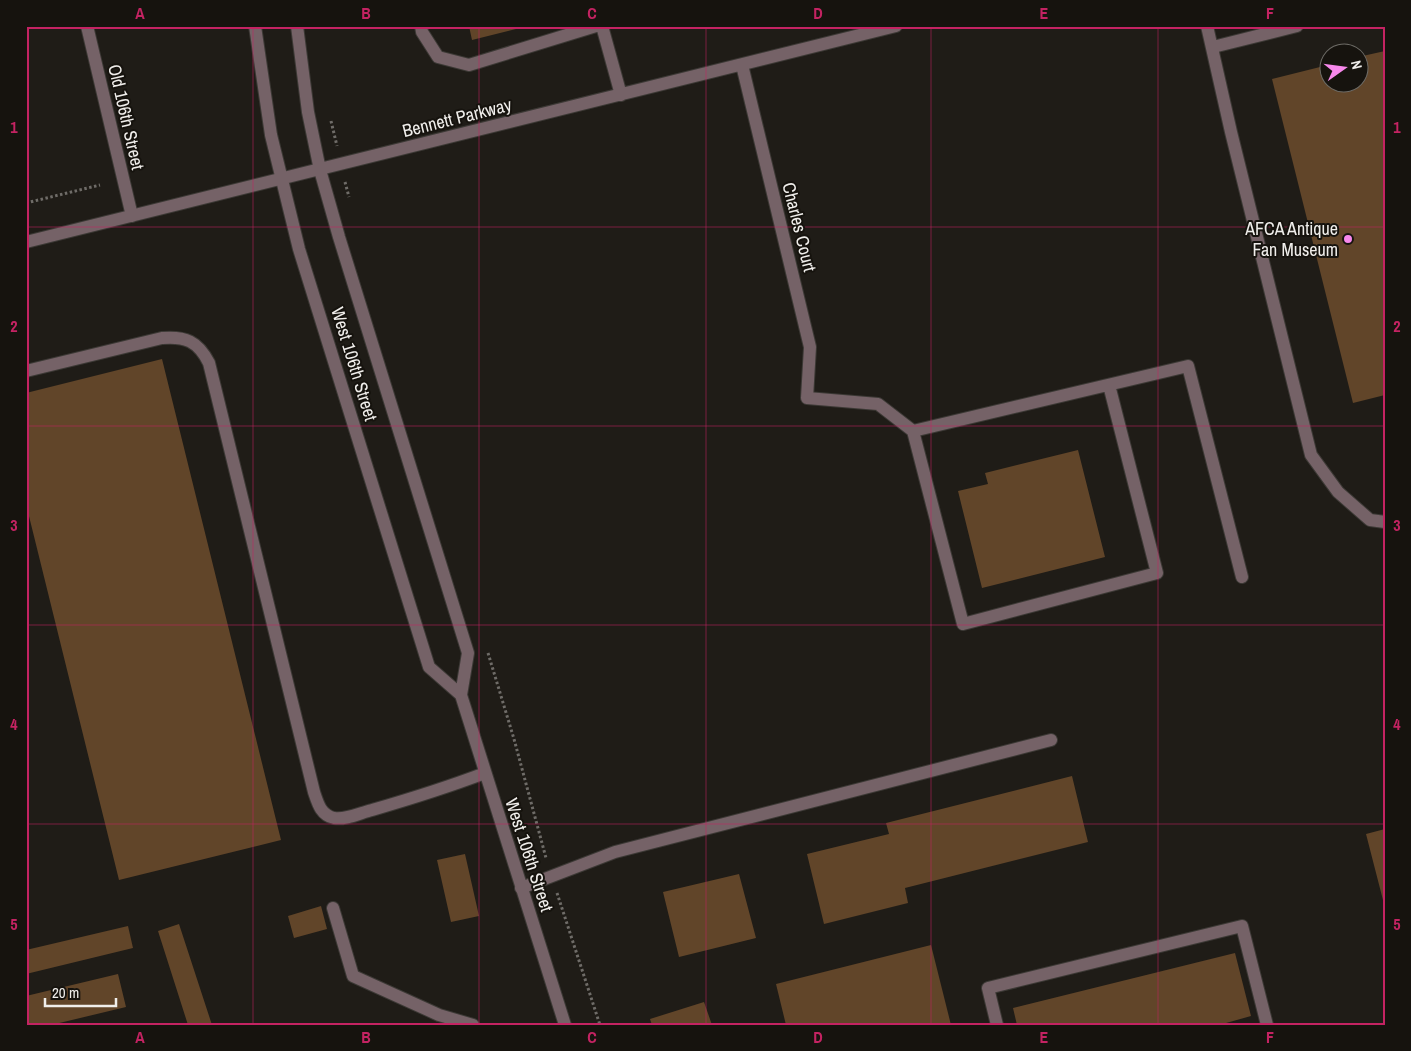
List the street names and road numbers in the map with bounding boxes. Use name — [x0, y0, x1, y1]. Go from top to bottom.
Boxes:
street label: Old 106th Street — [102, 62, 151, 172]
street label: Bennett Parkway — [400, 92, 515, 143]
street label: Charles Court — [776, 180, 823, 274]
street label: West 106th Street — [325, 304, 384, 424]
street label: West 106th Street — [499, 795, 560, 915]

